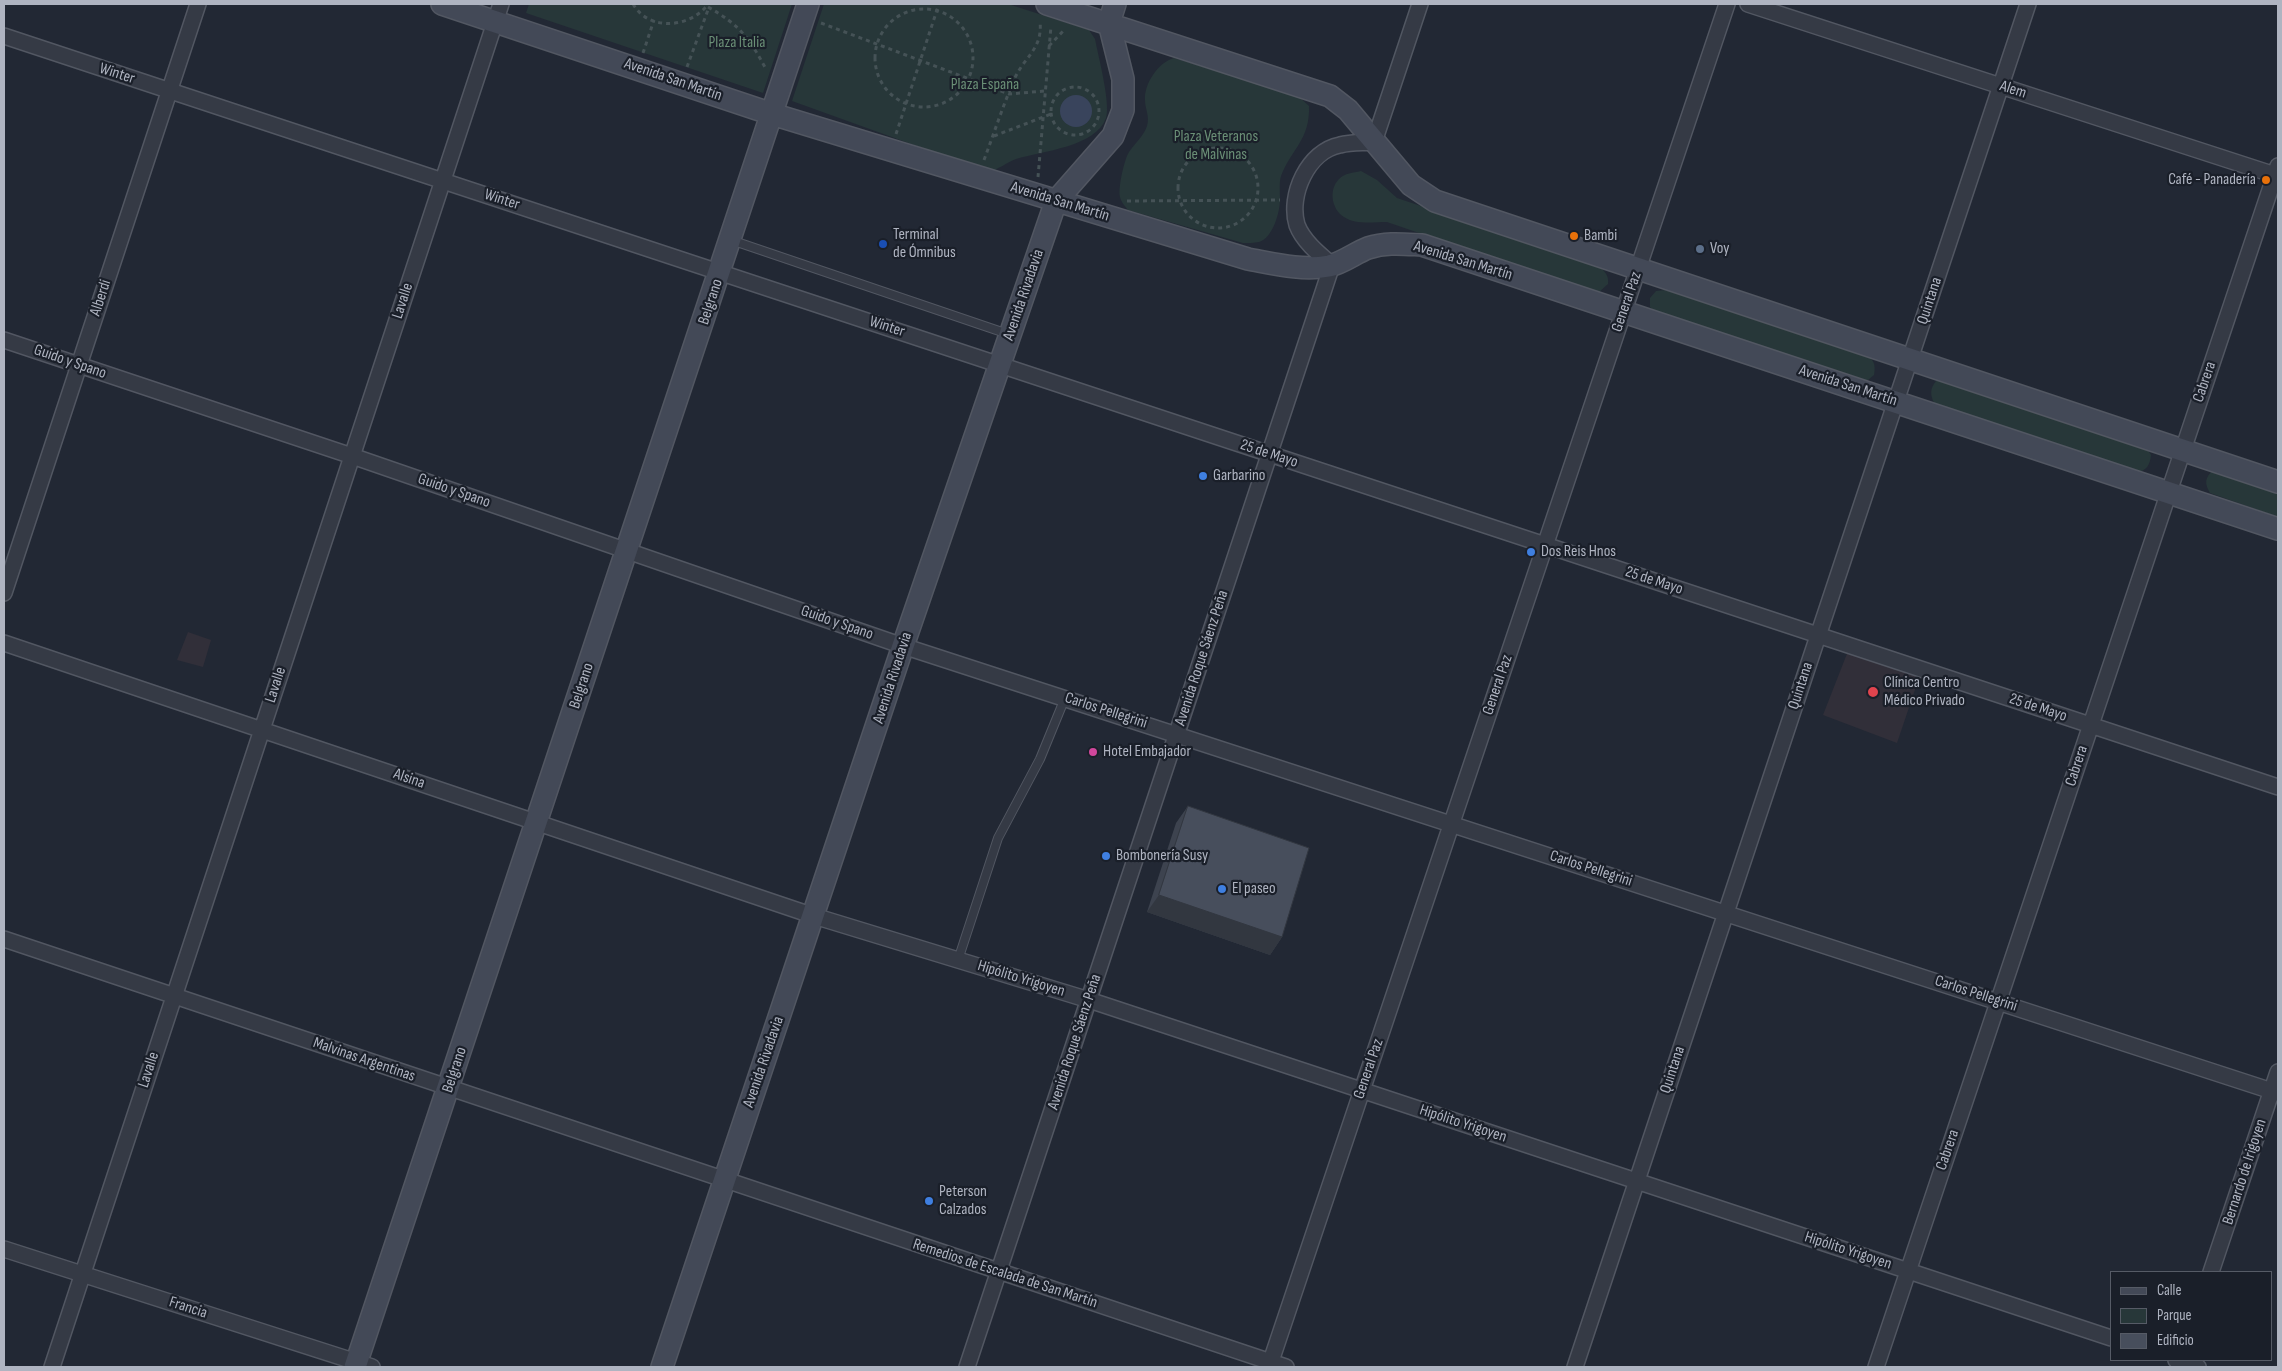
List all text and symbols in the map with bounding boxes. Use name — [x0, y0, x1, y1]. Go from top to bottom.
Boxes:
park label: Plaza Italia — [709, 33, 765, 53]
street label: Avenida San Martín — [622, 54, 724, 106]
street label: Winter — [97, 59, 137, 89]
park label: Plaza España — [951, 75, 1019, 95]
street label: Alem — [1997, 77, 2029, 103]
park label: Plaza Veteranos de Malvinas — [1174, 127, 1258, 165]
place label: Café - Panadería — [2168, 170, 2256, 190]
marker: Café - Panadería — [2260, 174, 2272, 186]
street label: Avenida San Martín — [1008, 178, 1112, 226]
street label: Winter — [482, 185, 522, 215]
place label: Terminal de Ómnibus — [893, 225, 956, 263]
place label: Bambi — [1584, 226, 1617, 246]
marker: Bambi — [1568, 230, 1580, 242]
street label: Avenida San Martín — [1411, 237, 1515, 285]
marker: Terminal de Ómnibus — [877, 238, 889, 250]
place label: Voy — [1710, 239, 1729, 259]
marker: Voy — [1694, 243, 1706, 255]
street label: Avenida Rivadavia — [999, 247, 1049, 343]
street label: General Paz — [1608, 269, 1646, 335]
street label: Quintana — [1913, 275, 1947, 327]
street label: Alberdi — [86, 277, 116, 319]
street label: Belgrano — [695, 277, 727, 327]
street label: Lavalle — [388, 281, 418, 321]
street label: Winter — [867, 312, 907, 342]
street label: Guido y Spano — [31, 341, 109, 383]
street label: Cabrera — [2189, 359, 2221, 405]
street label: Avenida San Martín — [1797, 361, 1899, 411]
street label: 25 de Mayo — [1238, 436, 1300, 472]
place label: Garbarino — [1213, 466, 1265, 486]
street label: Guido y Spano — [415, 470, 493, 512]
marker: Garbarino — [1197, 470, 1209, 482]
place label: Dos Reis Hnos — [1541, 542, 1616, 562]
marker: Dos Reis Hnos — [1525, 546, 1537, 558]
street label: 25 de Mayo — [1623, 563, 1685, 599]
street label: Avenida Roque Sáenz Peña — [1171, 588, 1233, 728]
street label: Guido y Spano — [798, 602, 876, 644]
street label: Avenida Rivadavia — [869, 630, 917, 726]
street label: General Paz — [1479, 652, 1517, 718]
street label: Quintana — [1784, 660, 1818, 712]
street label: Belgrano — [566, 661, 598, 711]
street label: Lavalle — [261, 665, 291, 705]
place label: Clínica Centro Médico Privado — [1884, 673, 1965, 711]
marker: Clínica Centro Médico Privado — [1866, 685, 1880, 699]
street label: Carlos Pellegrini — [1062, 689, 1150, 733]
street label: 25 de Mayo — [2007, 690, 2069, 726]
place label: Hotel Embajador — [1103, 742, 1191, 762]
street label: Cabrera — [2061, 743, 2093, 789]
marker: Hotel Embajador — [1087, 746, 1099, 758]
street label: Alsina — [391, 765, 427, 793]
place label: Bombonería Susy — [1116, 846, 1208, 866]
street label: Carlos Pellegrini — [1547, 847, 1635, 891]
marker: Bombonería Susy — [1100, 850, 1112, 862]
place label: El paseo — [1232, 879, 1276, 899]
marker: El paseo — [1216, 883, 1228, 895]
street label: Hipólito Yrigoyen — [975, 957, 1067, 1001]
street label: Avenida Roque Sáenz Peña — [1044, 972, 1106, 1112]
street label: Carlos Pellegrini — [1932, 972, 2020, 1016]
street label: Avenida Rivadavia — [739, 1014, 789, 1110]
street label: Malvinas Argentinas — [310, 1034, 418, 1086]
street label: General Paz — [1350, 1036, 1388, 1102]
street label: Quintana — [1656, 1044, 1690, 1096]
street label: Belgrano — [439, 1045, 471, 1095]
street label: Lavalle — [134, 1050, 164, 1090]
street label: Hipólito Yrigoyen — [1417, 1101, 1509, 1147]
street label: Bernardo de Irigoyen — [2219, 1117, 2271, 1227]
street label: Cabrera — [1932, 1127, 1964, 1173]
place label: Peterson Calzados — [939, 1182, 987, 1220]
marker: Peterson Calzados — [923, 1195, 935, 1207]
street label: Hipólito Yrigoyen — [1802, 1228, 1894, 1274]
street label: Remedios de Escalada de San Martín — [910, 1235, 1100, 1313]
legend — [2110, 1271, 2272, 1361]
text: Calle — [2157, 1281, 2181, 1300]
street label: Francia — [167, 1293, 209, 1323]
text: Parque — [2157, 1306, 2192, 1325]
text: Edificio — [2157, 1331, 2194, 1350]

